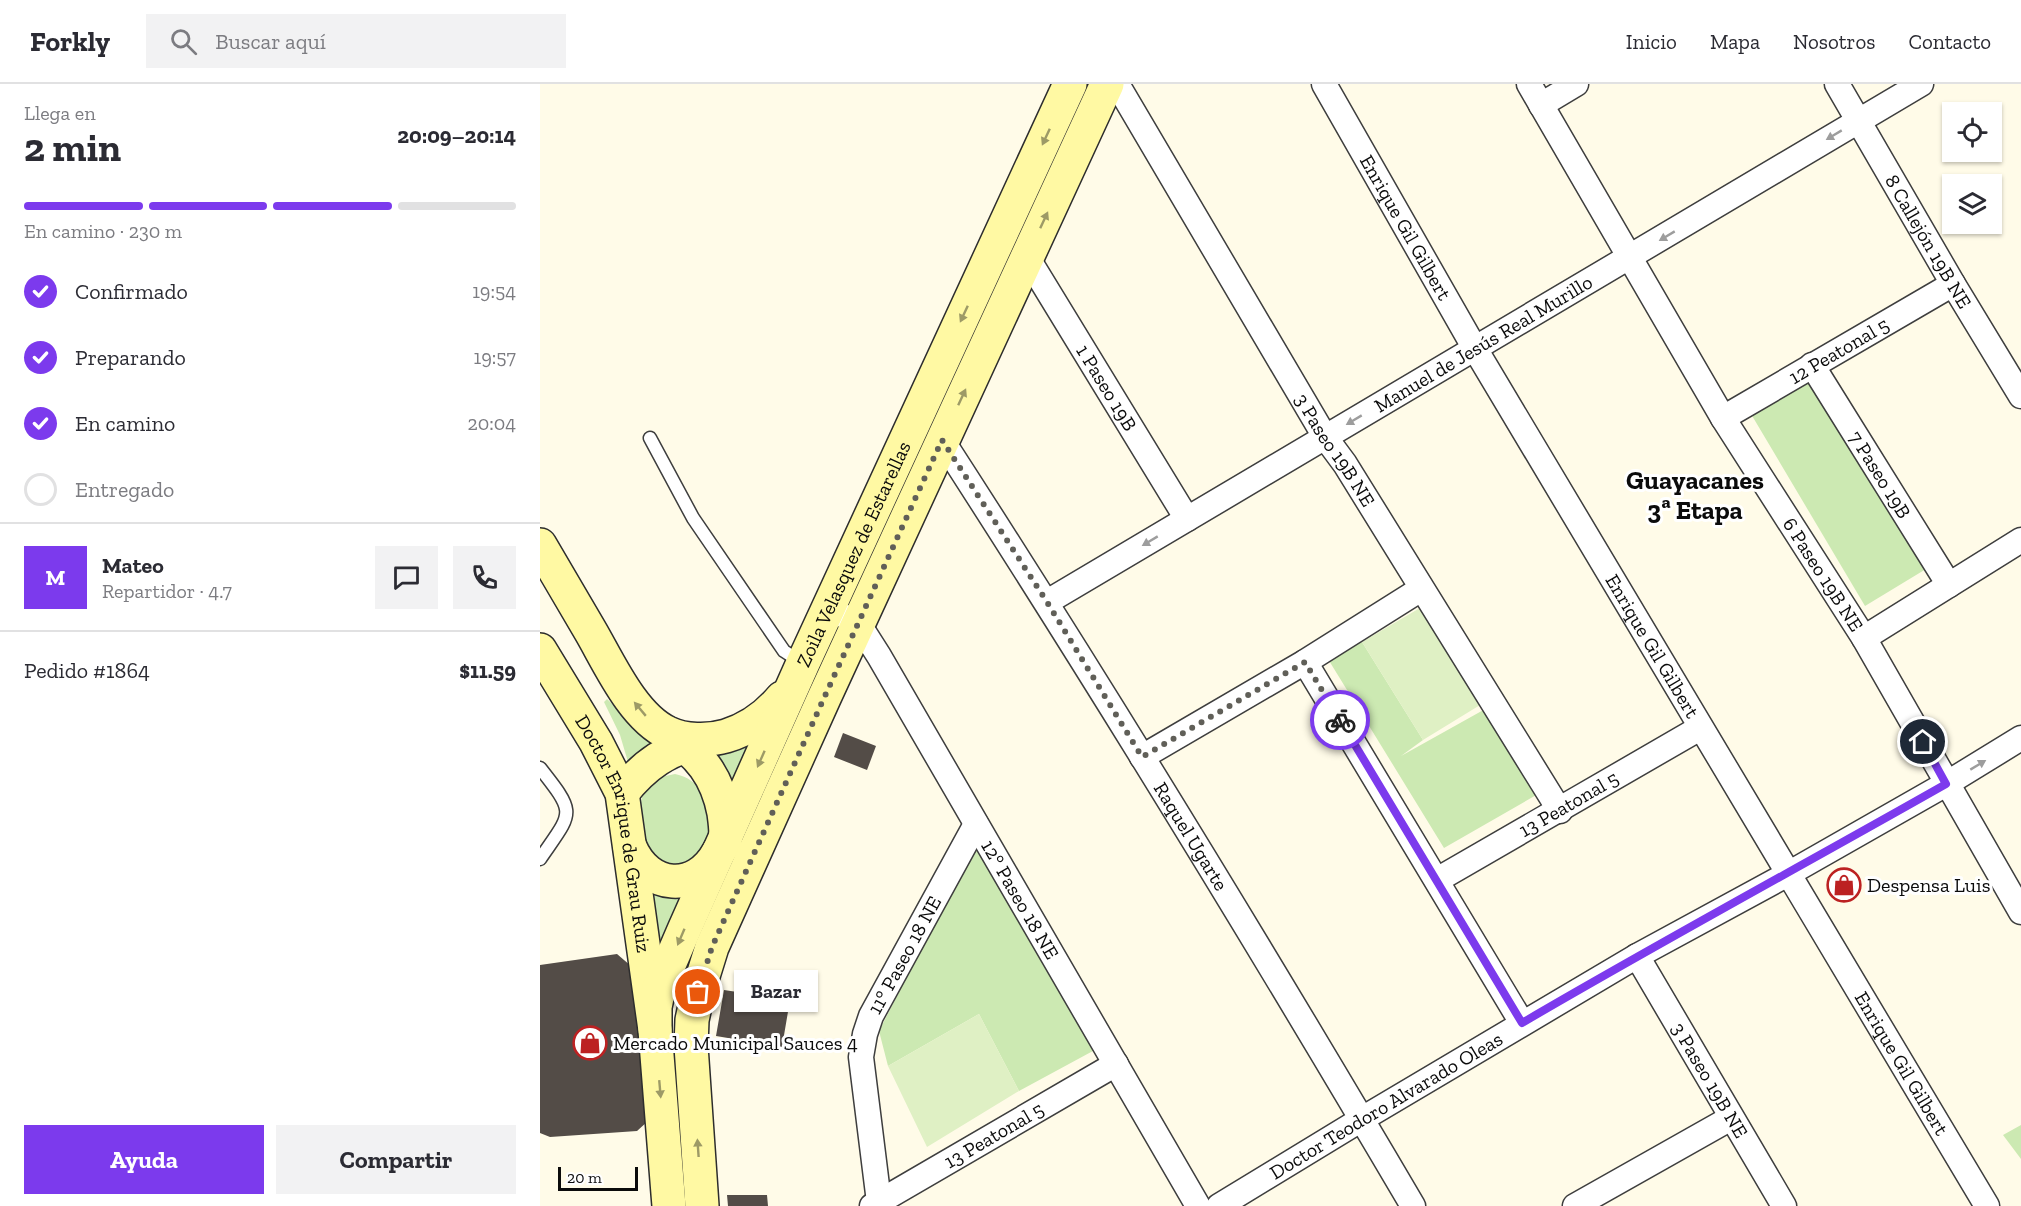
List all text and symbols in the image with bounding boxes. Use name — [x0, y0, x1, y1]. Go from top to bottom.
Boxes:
search box — [146, 14, 566, 68]
text: Forkly — [30, 25, 110, 58]
icon: search — [167, 25, 200, 58]
text: Buscar aquí — [215, 28, 326, 55]
text: Inicio — [1626, 29, 1677, 54]
text: Mapa — [1710, 29, 1760, 54]
text: Nosotros — [1793, 29, 1875, 54]
text: Contacto — [1908, 29, 1991, 54]
text: Llega en — [24, 101, 96, 125]
map controls — [1942, 102, 2002, 234]
button: locate — [1942, 102, 2002, 162]
text: 20:09–20:14 — [397, 122, 516, 149]
text: 2 min — [24, 124, 121, 171]
one-way arrow — [1041, 129, 1051, 147]
one-way arrow — [1826, 129, 1842, 140]
street label: Enrique Gil Gilbert — [1355, 151, 1457, 305]
street label: 8 Callejón 19B NE — [1880, 170, 1977, 313]
button: layers — [1942, 174, 2002, 234]
one-way arrow — [1040, 212, 1049, 229]
text: En camino · 230 m — [24, 219, 182, 243]
one-way arrow — [1659, 230, 1675, 241]
street label: Manuel de Jesús Real Murillo — [1370, 270, 1597, 417]
icon: check — [24, 275, 57, 308]
text: Confirmado — [75, 278, 188, 305]
text: 19:54 — [472, 279, 516, 303]
one-way arrow — [960, 306, 969, 323]
street label: 12 Peatonal 5 — [1785, 312, 1893, 389]
street label: 1 Paseo 19B — [1071, 340, 1142, 435]
icon: check — [24, 341, 57, 374]
text: Preparando — [75, 344, 186, 371]
text: 19:57 — [474, 345, 516, 369]
one-way arrow — [958, 389, 967, 406]
street label: 3 Paseo 19B NE — [1290, 389, 1380, 511]
icon: check — [24, 407, 57, 440]
text: En camino — [75, 410, 175, 437]
text: 20:04 — [467, 411, 516, 435]
one-way arrow — [1346, 414, 1362, 425]
street label: 7 Paseo 19B — [1844, 426, 1916, 523]
street label: Zoila Velasquez de Estarellas — [791, 437, 916, 671]
district label: Guayacanes 3ª Etapa — [1626, 464, 1764, 526]
text: Entregado — [75, 476, 174, 503]
street label: 6 Paseo 19B NE — [1778, 513, 1869, 636]
one-way arrow — [1142, 535, 1158, 546]
button: chat — [375, 546, 438, 609]
button: phone — [453, 546, 516, 609]
text: Mateo — [102, 552, 164, 579]
text: M — [46, 564, 65, 591]
street label: Enrique Gil Gilbert — [1600, 570, 1705, 723]
text: Repartidor · 4.7 — [102, 579, 232, 603]
text: Pedido #1864 — [24, 657, 150, 684]
text: $11.59 — [459, 657, 516, 684]
courier — [1310, 690, 1370, 750]
one-way arrow — [634, 701, 647, 717]
icon: bike — [1324, 704, 1357, 737]
street label: Doctor Enrique de Grau Ruiz — [570, 710, 656, 954]
pin — [1897, 716, 1948, 767]
icon: home — [1906, 725, 1939, 758]
one-way arrow — [756, 750, 766, 768]
one-way arrow — [1970, 759, 1986, 770]
street label: 13 Peatonal 5 — [1514, 766, 1623, 842]
street label: Raquel Ugarte — [1149, 778, 1233, 895]
street label: 12° Paseo 18 NE — [976, 835, 1064, 963]
shop icon: Despensa Luis — [1826, 867, 1862, 903]
place label: Despensa Luis — [1867, 873, 1990, 897]
street label: 11° Paseo 18 NE — [862, 892, 946, 1018]
one-way arrow — [676, 928, 686, 946]
pin — [672, 966, 723, 1017]
callout: Bazar — [734, 971, 818, 1013]
icon: bag — [681, 975, 714, 1008]
text: Bazar — [750, 979, 802, 1003]
street label: Enrique Gil Gilbert — [1850, 987, 1954, 1140]
street label: 3 Paseo 19B NE — [1667, 1018, 1753, 1142]
shop icon: Mercado Municipal Sauces 4 — [572, 1025, 608, 1061]
street label: Doctor Teodoro Alvarado Oleas — [1265, 1026, 1507, 1184]
place label: Mercado Municipal Sauces 4 — [613, 1031, 858, 1055]
one-way arrow — [655, 1079, 665, 1098]
street label: 13 Peatonal 5 — [940, 1097, 1048, 1173]
button: Ayuda — [24, 1125, 264, 1194]
button: Compartir — [276, 1125, 516, 1194]
one-way arrow — [693, 1138, 703, 1157]
scale bar — [558, 1164, 638, 1192]
text: 20 m — [567, 1168, 602, 1187]

